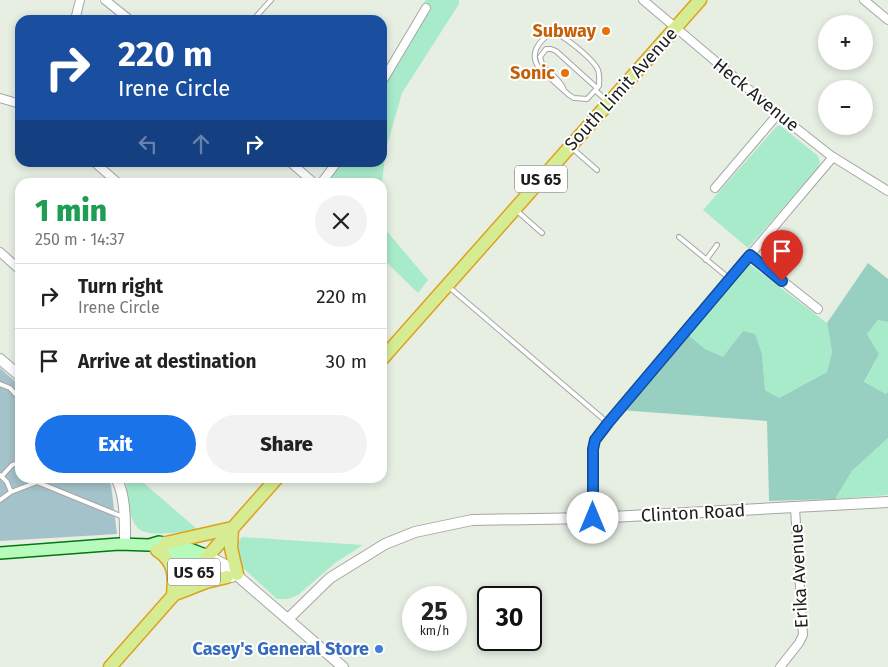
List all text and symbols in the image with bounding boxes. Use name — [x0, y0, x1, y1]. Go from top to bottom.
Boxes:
map controls — [818, 15, 873, 135]
button: + — [818, 15, 873, 70]
place label: Subway — [533, 20, 597, 42]
street label: South Limit Avenue — [560, 23, 682, 155]
marker: Subway — [600, 25, 612, 37]
text: 220 m — [118, 33, 213, 75]
icon: right — [35, 35, 100, 100]
street label: Heck Avenue — [709, 54, 803, 136]
place label: Sonic — [510, 62, 555, 84]
marker: Sonic — [559, 67, 571, 79]
text: Irene Circle — [118, 75, 230, 102]
button: − — [818, 80, 873, 135]
icon: left — [134, 130, 162, 158]
icon: ahead — [187, 130, 215, 158]
icon: right — [240, 130, 268, 158]
road number: US 65 — [515, 165, 567, 192]
text: 1 min — [35, 193, 107, 229]
button: close — [315, 195, 367, 247]
text: 250 m · 14:37 — [35, 230, 125, 249]
pin — [761, 230, 803, 281]
icon: arrive — [768, 237, 796, 265]
text: Turn right — [78, 275, 163, 298]
icon: right — [35, 282, 63, 310]
text: 220 m — [316, 285, 367, 308]
text: Irene Circle — [78, 298, 160, 317]
icon: arrive — [35, 347, 63, 375]
text: Arrive at destination — [78, 350, 257, 373]
text: 30 m — [326, 350, 367, 373]
button: Exit — [35, 415, 196, 473]
button: Share — [206, 415, 367, 473]
position arrow — [566, 491, 618, 543]
street label: Clinton Road — [640, 499, 746, 527]
street label: Erika Avenue — [785, 523, 813, 629]
road number: US 65 — [168, 558, 220, 586]
speed limit sign: 30 — [477, 586, 542, 651]
text: 25 — [421, 597, 448, 627]
text: km/h — [420, 624, 449, 638]
place label: Casey's General Store — [192, 638, 369, 660]
marker: Casey's General Store — [373, 643, 385, 655]

